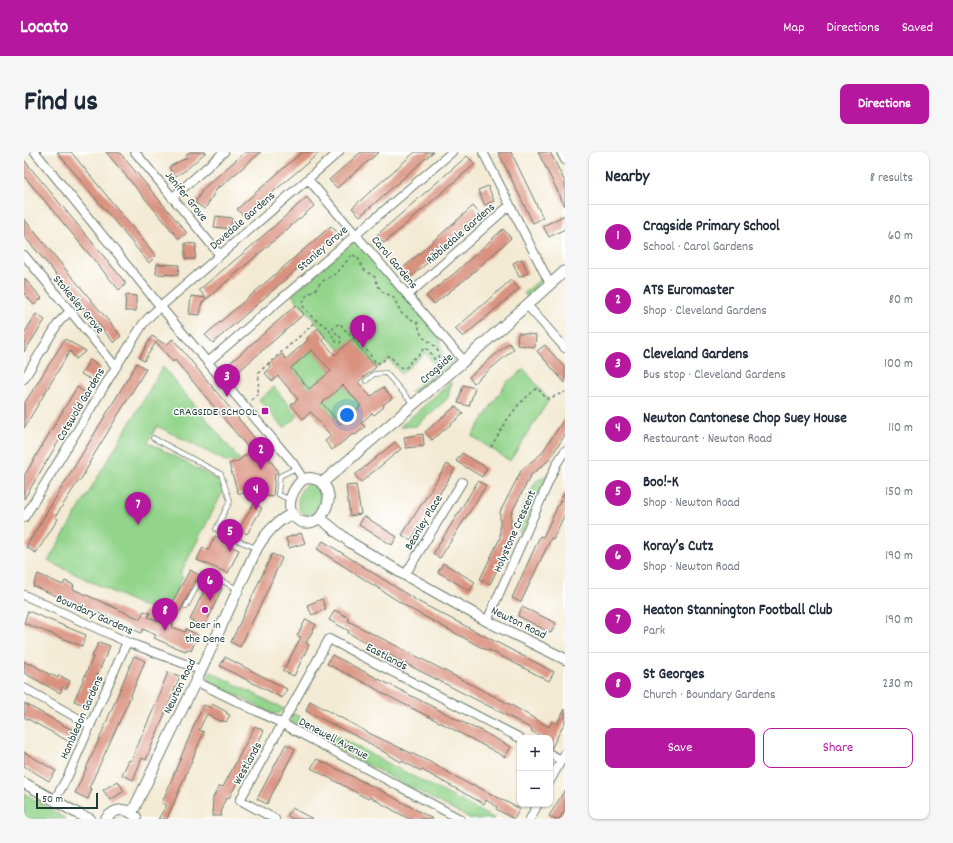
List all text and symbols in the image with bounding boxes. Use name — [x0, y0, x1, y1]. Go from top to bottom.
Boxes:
text: Locato — [20, 15, 68, 42]
text: Map — [783, 18, 805, 38]
text: Directions — [827, 18, 880, 38]
text: Saved — [902, 18, 933, 38]
text: Find us — [24, 84, 98, 124]
button: Directions — [840, 84, 929, 124]
text: Nearby — [605, 166, 649, 190]
street label: Jenifer Grove — [160, 168, 211, 226]
text: 8 results — [870, 169, 913, 188]
street label: Dovedale Gardens — [207, 188, 279, 254]
street label: Ribbledale Gardens — [423, 199, 499, 269]
text: Cragside Primary School — [643, 216, 780, 238]
street label: Stanley Grove — [294, 222, 352, 276]
text: 1 — [617, 227, 619, 246]
text: 60 m — [888, 227, 913, 246]
street label: Carol Gardens — [367, 233, 421, 293]
text: School · Carol Gardens — [643, 238, 754, 257]
street label: Stokesley Grove — [48, 272, 108, 338]
text: ATS Euromaster — [643, 280, 734, 302]
text: 2 — [615, 291, 621, 310]
text: 80 m — [889, 291, 913, 310]
text: Shop · Cleveland Gardens — [643, 302, 767, 321]
pin: 1 — [350, 315, 376, 348]
text: Cleveland Gardens — [643, 344, 749, 366]
street label: Cragside — [417, 350, 457, 388]
text: 3 — [615, 355, 621, 374]
text: 100 m — [884, 355, 913, 374]
pin: 3 — [214, 364, 240, 397]
street label: Cotswold Gardens — [53, 365, 110, 445]
text: Bus stop · Cleveland Gardens — [643, 366, 786, 385]
place label: CRAGSIDE SCHOOL — [173, 404, 257, 421]
your location — [337, 405, 357, 425]
marker: CRAGSIDE SCHOOL — [260, 406, 270, 416]
text: Newton Cantonese Chop Suey House — [643, 408, 847, 430]
text: 4 — [615, 419, 621, 438]
text: 110 m — [888, 419, 913, 438]
text: Restaurant · Newton Road — [643, 430, 772, 449]
pin: 2 — [248, 437, 274, 470]
text: Boo!-K — [643, 472, 679, 494]
pin: 4 — [243, 477, 269, 510]
text: 5 — [615, 483, 621, 502]
text: 150 m — [885, 483, 913, 502]
street label: Holystone Crescent — [490, 487, 541, 575]
pin: 7 — [125, 492, 151, 525]
street label: Beanley Place — [401, 492, 448, 554]
text: Shop · Newton Road — [643, 494, 740, 513]
pin: 5 — [217, 519, 243, 552]
text: Koray’s Cutz — [643, 536, 713, 558]
text: 6 — [615, 547, 621, 566]
text: 190 m — [885, 547, 913, 566]
text: Shop · Newton Road — [643, 558, 740, 577]
pin: 6 — [197, 568, 223, 601]
street label: Boundary Gardens — [53, 591, 136, 640]
pin: 8 — [152, 598, 178, 631]
text: Heaton Stannington Football Club — [643, 600, 832, 622]
street label: Newton Road — [488, 603, 549, 644]
marker: Deer in the Dene — [200, 605, 210, 615]
text: 7 — [616, 611, 620, 630]
text: 190 m — [885, 611, 913, 630]
place label: Deer in the Dene — [185, 617, 225, 648]
text: Park — [643, 622, 665, 641]
street label: Eastlands — [362, 639, 410, 675]
street label: Newton Road — [160, 656, 201, 717]
text: St Georges — [643, 664, 705, 686]
street label: Hambledon Gardens — [56, 673, 108, 762]
text: 8 — [615, 675, 621, 694]
text: 230 m — [883, 675, 913, 694]
text: Church · Boundary Gardens — [643, 686, 776, 705]
street label: Denewell Avenue — [295, 714, 371, 765]
button: Save — [605, 728, 755, 768]
button: Share — [763, 728, 913, 768]
map controls — [517, 735, 553, 807]
button: + — [517, 735, 553, 771]
street label: Westlands — [230, 739, 267, 788]
button: − — [517, 771, 553, 807]
scale bar — [36, 791, 98, 810]
text: 50 m — [42, 792, 63, 808]

